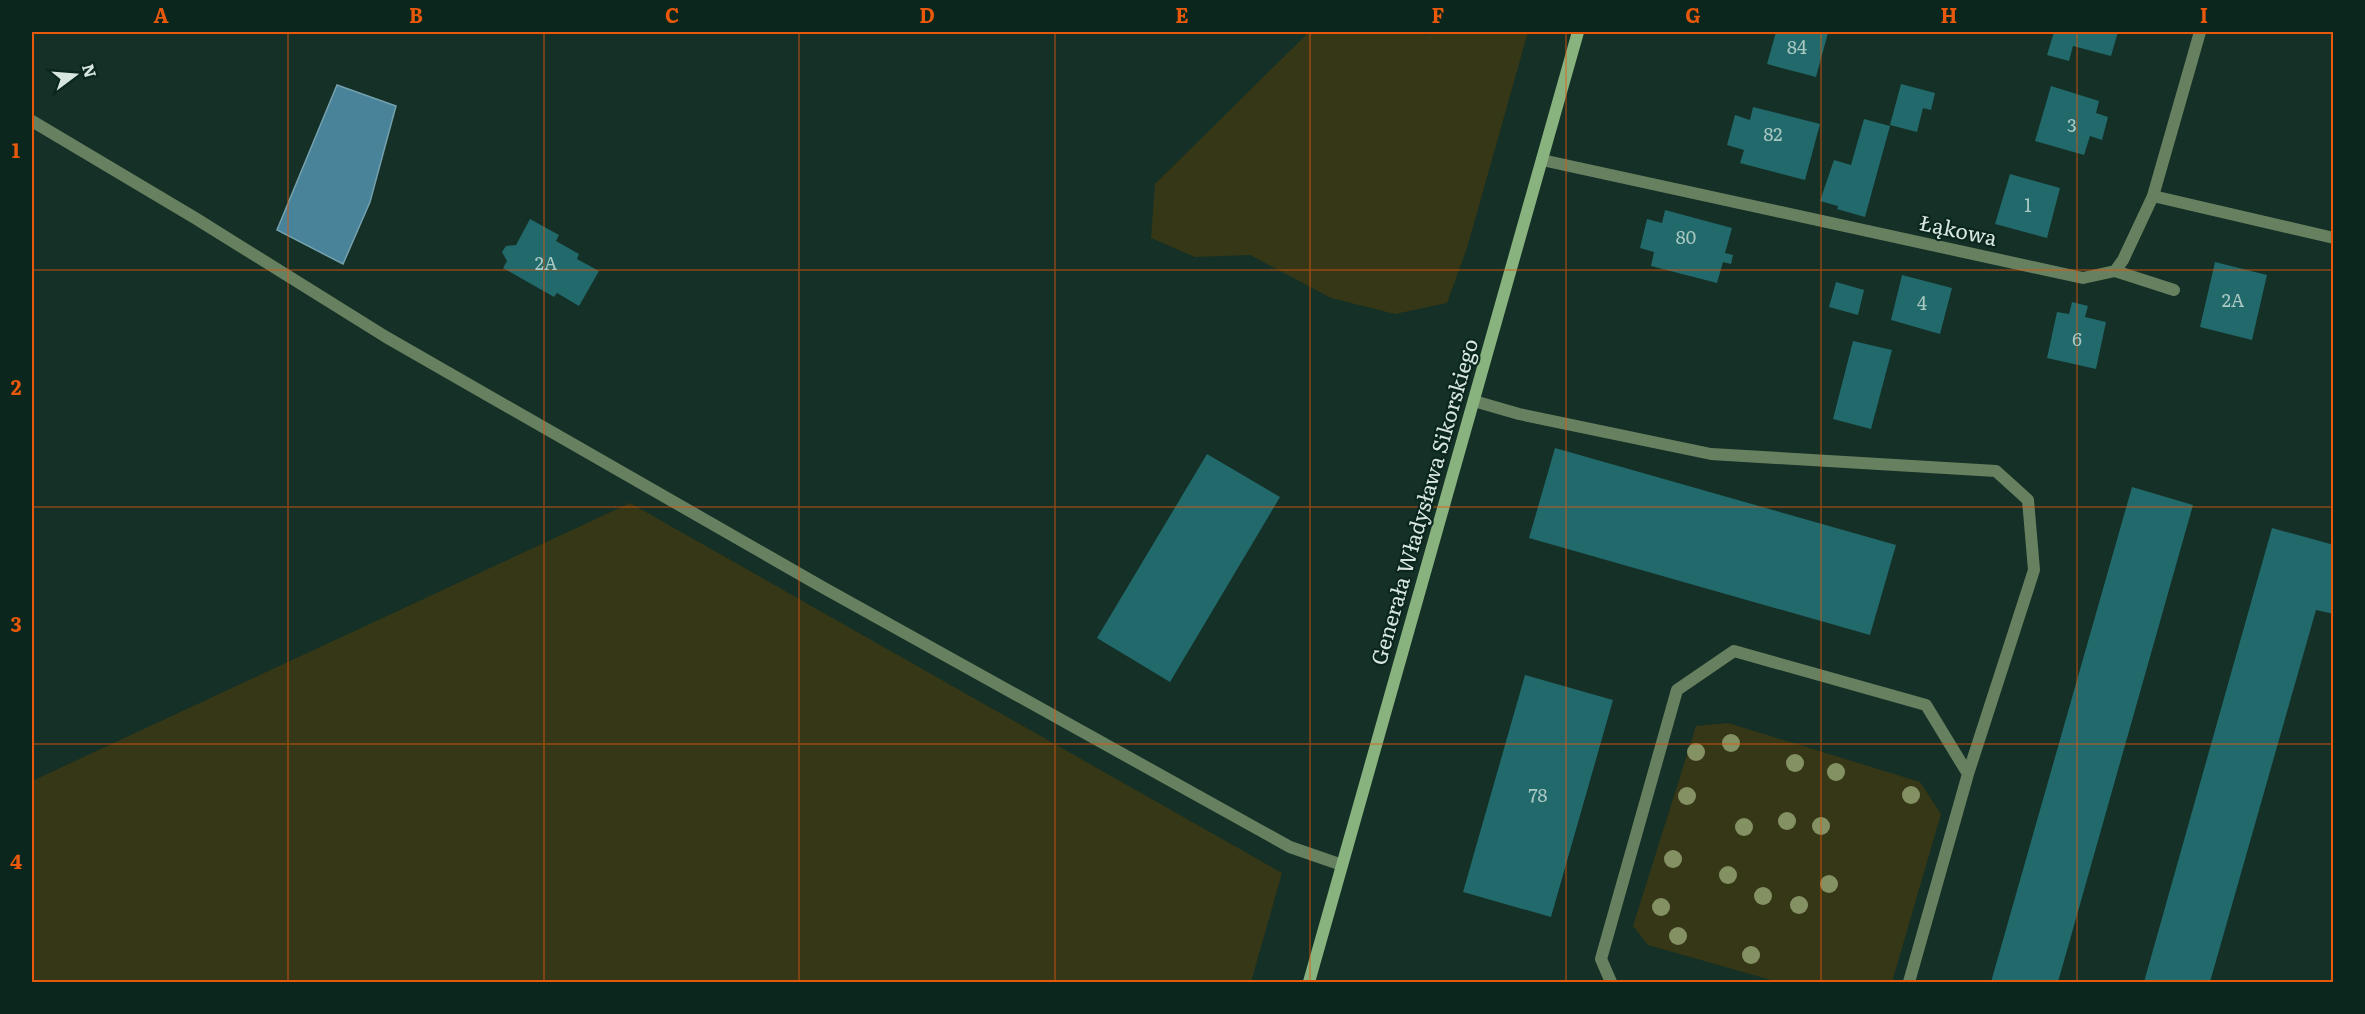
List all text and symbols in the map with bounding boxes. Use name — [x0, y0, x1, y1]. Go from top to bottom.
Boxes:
text: A — [153, 0, 169, 29]
text: B — [409, 0, 423, 29]
text: C — [665, 0, 679, 29]
text: D — [919, 0, 935, 29]
text: E — [1175, 0, 1189, 29]
text: F — [1432, 0, 1445, 29]
text: G — [1685, 0, 1701, 29]
text: H — [1941, 0, 1957, 29]
text: I — [2200, 0, 2208, 29]
house number: 84 — [1787, 33, 1807, 60]
north arrow — [45, 45, 105, 105]
text: N — [77, 61, 104, 80]
house number: 3 — [2067, 111, 2077, 138]
house number: 82 — [1764, 120, 1782, 147]
text: 1 — [12, 134, 20, 164]
house number: 1 — [2024, 191, 2032, 218]
street label: Łąkowa — [1917, 205, 2001, 252]
house number: 80 — [1676, 223, 1696, 250]
house number: 2A — [535, 249, 557, 276]
house number: 2A — [2222, 286, 2244, 313]
house number: 4 — [1917, 289, 1927, 316]
house number: 6 — [2072, 325, 2082, 352]
street label: Generała Władysława Sikorskiego — [1361, 335, 1484, 668]
text: 2 — [11, 371, 22, 401]
text: 3 — [10, 608, 22, 638]
house number: 78 — [1528, 781, 1548, 808]
text: 4 — [10, 845, 22, 875]

